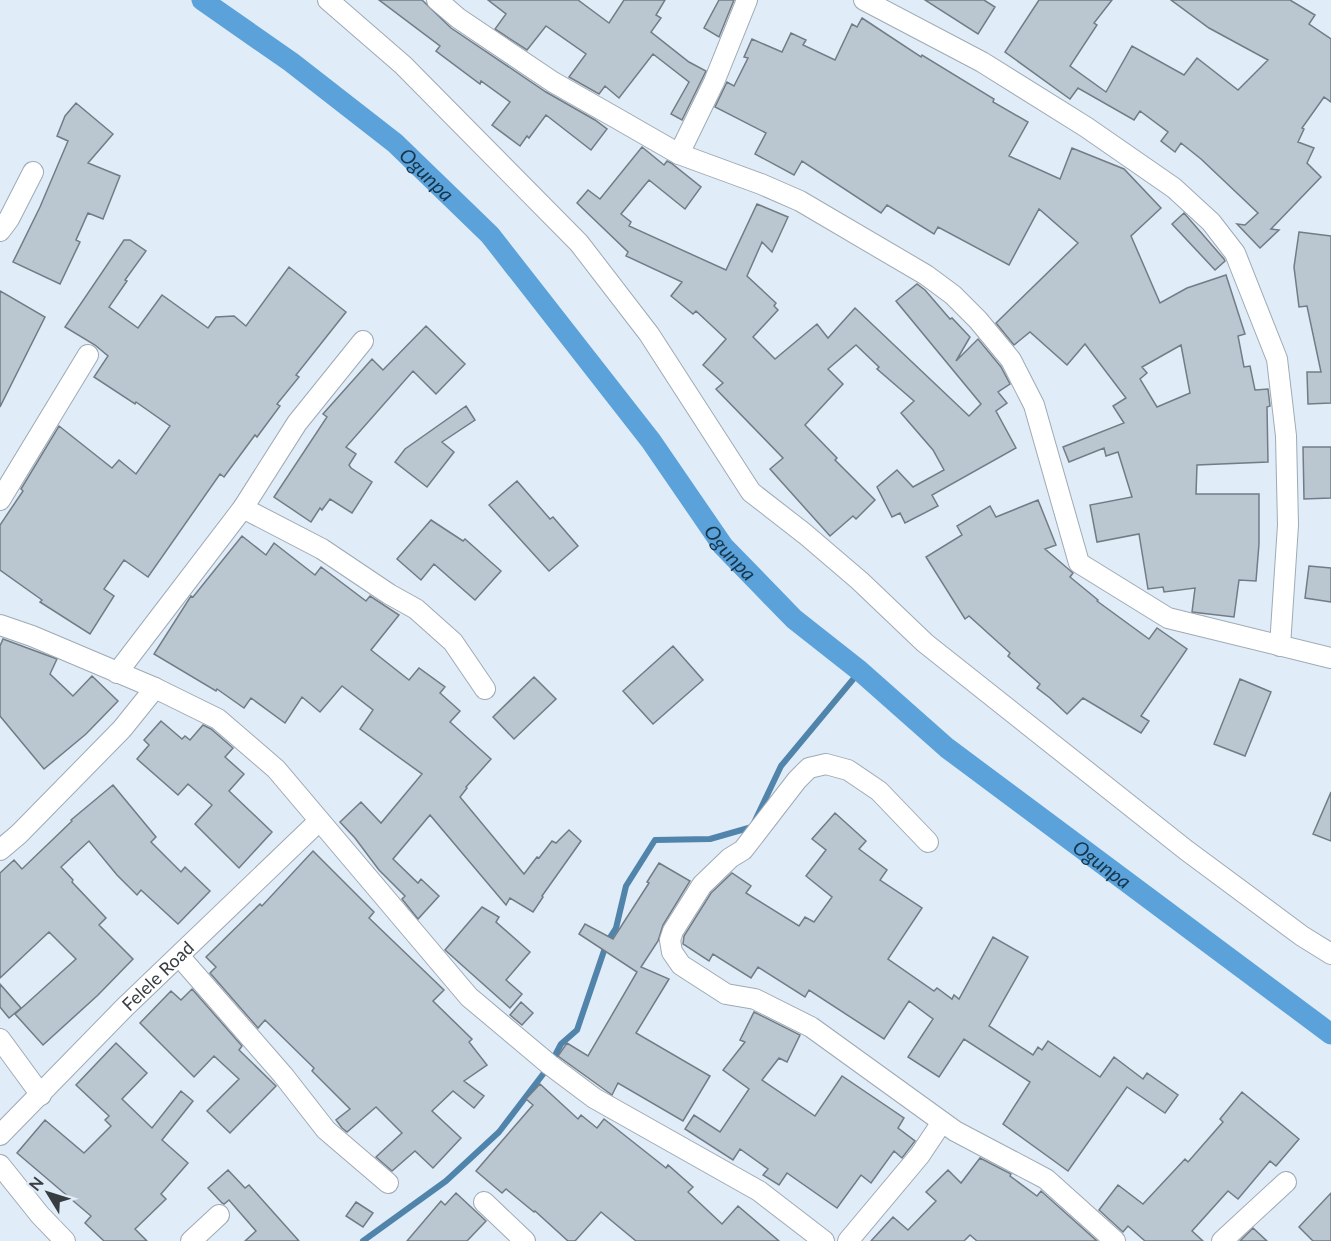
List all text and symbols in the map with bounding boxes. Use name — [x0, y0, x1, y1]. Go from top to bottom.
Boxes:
water label: Ogunpa — [395, 142, 459, 206]
water label: Ogunpa — [700, 520, 762, 585]
water label: Ogunpa — [1069, 834, 1136, 893]
street label: Felele Road — [117, 936, 198, 1015]
north arrow — [18, 1163, 78, 1223]
text: N — [25, 1173, 47, 1194]

